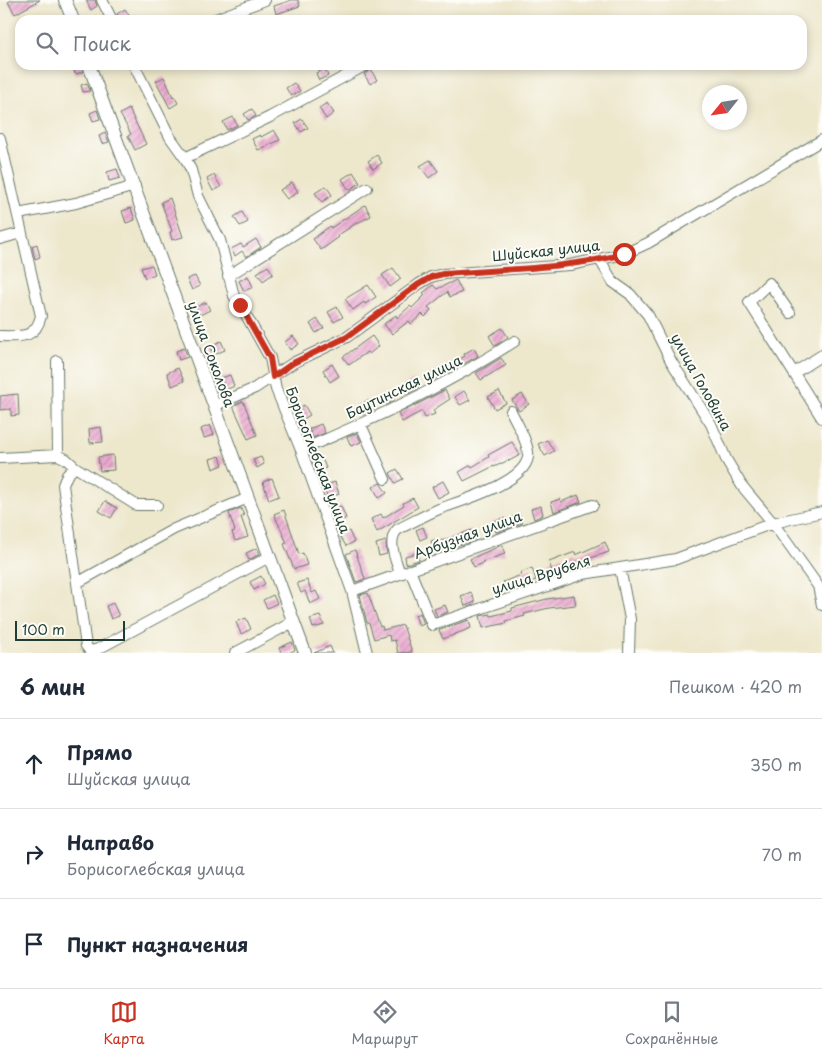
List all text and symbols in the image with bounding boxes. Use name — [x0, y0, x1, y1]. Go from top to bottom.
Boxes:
search box — [15, 15, 807, 70]
icon: search — [33, 29, 61, 57]
text: Поиск — [73, 29, 131, 57]
north arrow — [702, 85, 747, 130]
street label: Шуйская улица — [491, 234, 601, 267]
route start — [613, 243, 636, 266]
route end — [229, 294, 252, 317]
street label: улица Соколова — [183, 298, 240, 410]
street label: улица Головина — [666, 329, 737, 435]
street label: Баутинская улица — [342, 349, 465, 424]
street label: Борисоглебская улица — [281, 383, 356, 536]
street label: Арбузная улица — [411, 505, 525, 564]
street label: улица Врубеля — [489, 550, 593, 600]
scale bar — [15, 618, 125, 641]
text: 100 m — [22, 619, 65, 640]
text: 6 мин — [20, 670, 86, 702]
text: Пешком · 420 m — [669, 674, 802, 698]
text: Прямо — [67, 738, 132, 766]
icon: ahead — [20, 750, 48, 778]
text: 350 m — [750, 752, 802, 776]
text: Шуйская улица — [67, 766, 190, 790]
text: Направо — [67, 828, 154, 856]
icon: right — [20, 840, 48, 868]
text: 70 m — [762, 842, 802, 866]
text: Борисоглебская улица — [67, 856, 245, 880]
icon: arrive — [20, 930, 48, 958]
text: Пункт назначения — [67, 930, 248, 958]
tab: Карта — [104, 998, 145, 1049]
tab: Маршрут — [352, 998, 418, 1049]
tab: Сохранённые — [625, 998, 718, 1049]

